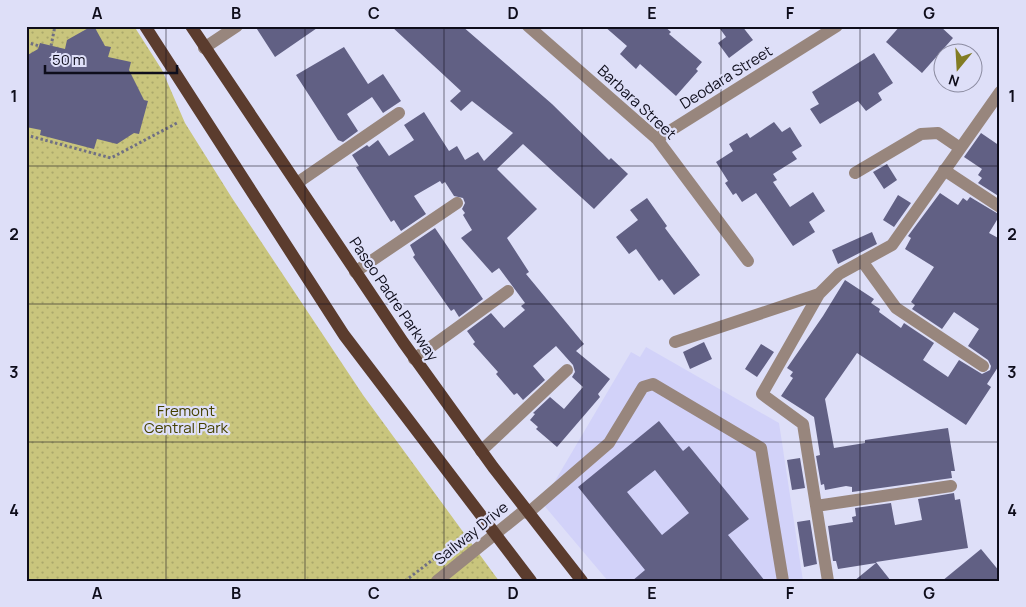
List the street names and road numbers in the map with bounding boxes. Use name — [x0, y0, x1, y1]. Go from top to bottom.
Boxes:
street label: Deodara Street — [676, 40, 776, 114]
street label: Barbara Street — [593, 60, 681, 144]
street label: Paseo Padre Parkway — [345, 233, 443, 365]
street label: Sailway Drive — [430, 497, 513, 569]

